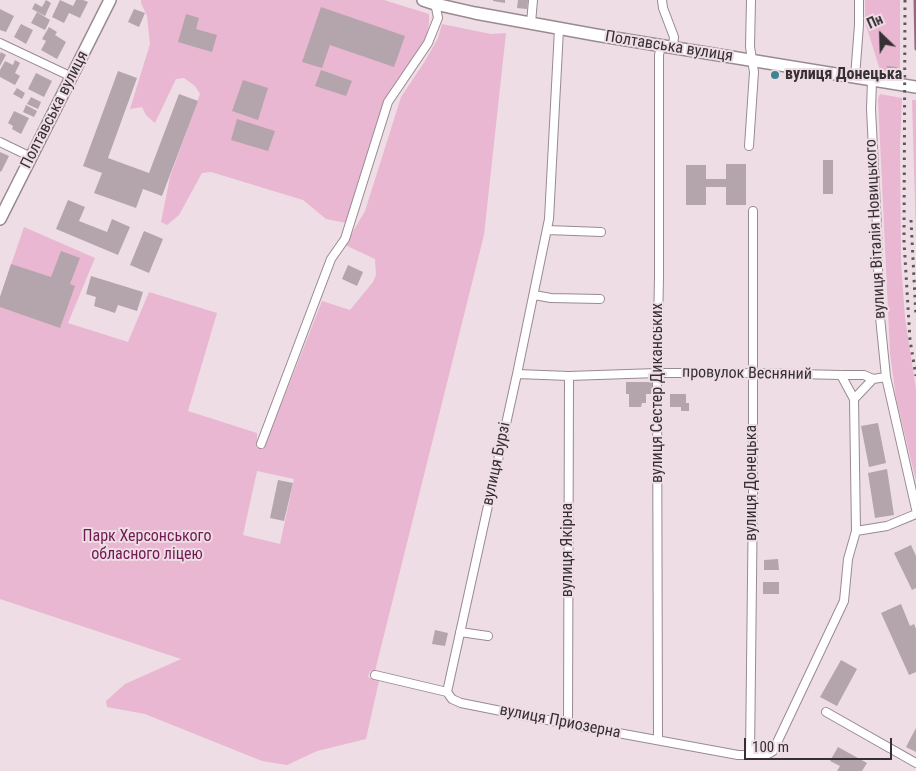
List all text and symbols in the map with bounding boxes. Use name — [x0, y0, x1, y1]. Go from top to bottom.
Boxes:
north arrow — [856, 10, 906, 60]
text: Пн — [865, 11, 885, 32]
street label: Полтавська вулиця — [604, 27, 734, 67]
street label: Полтавська вулиця — [17, 48, 93, 172]
place label: вулиця Донецька — [785, 65, 902, 85]
marker: вулиця Донецька — [769, 69, 781, 81]
street label: вулиця Віталія Новицького — [862, 139, 890, 319]
street label: вулиця Сестер Диканських — [648, 303, 668, 483]
street label: провулок Весняний — [682, 363, 812, 385]
street label: вулиця Бурзі — [479, 421, 515, 507]
street label: вулиця Донецька — [742, 425, 762, 541]
street label: вулиця Якірна — [558, 503, 578, 597]
park label: Парк Херсонського обласного ліцею — [83, 527, 211, 565]
street label: вулиця Приозерна — [498, 701, 622, 743]
scale bar — [746, 728, 894, 760]
text: 100 m — [752, 738, 789, 756]

